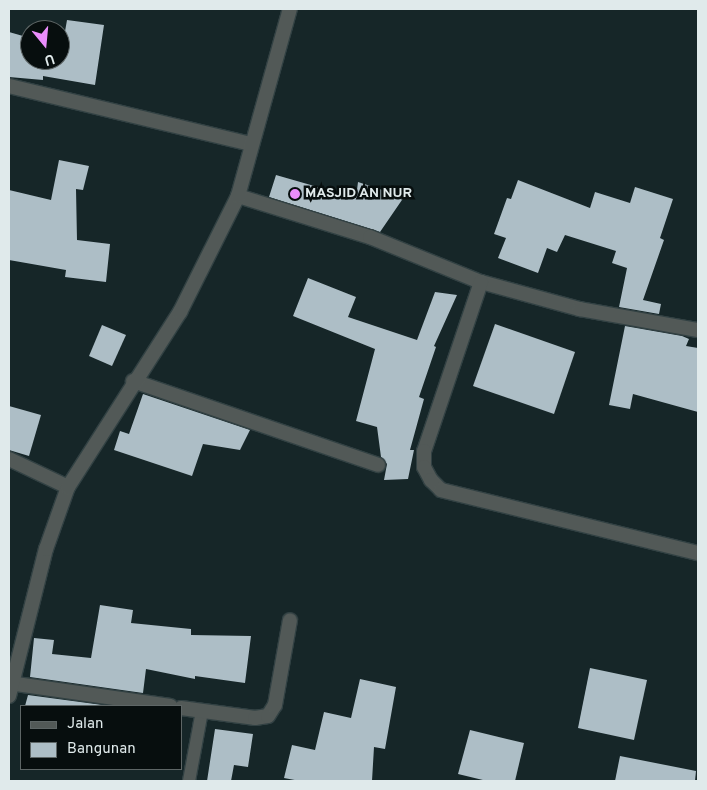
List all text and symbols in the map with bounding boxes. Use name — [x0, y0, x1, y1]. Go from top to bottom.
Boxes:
north arrow — [20, 20, 70, 70]
text: U — [42, 49, 56, 68]
place label: MASJID AN NUR — [305, 186, 413, 202]
marker: MASJID AN NUR — [289, 188, 301, 200]
legend — [20, 705, 182, 770]
text: Jalan — [67, 715, 104, 734]
text: Bangunan — [67, 740, 136, 759]

